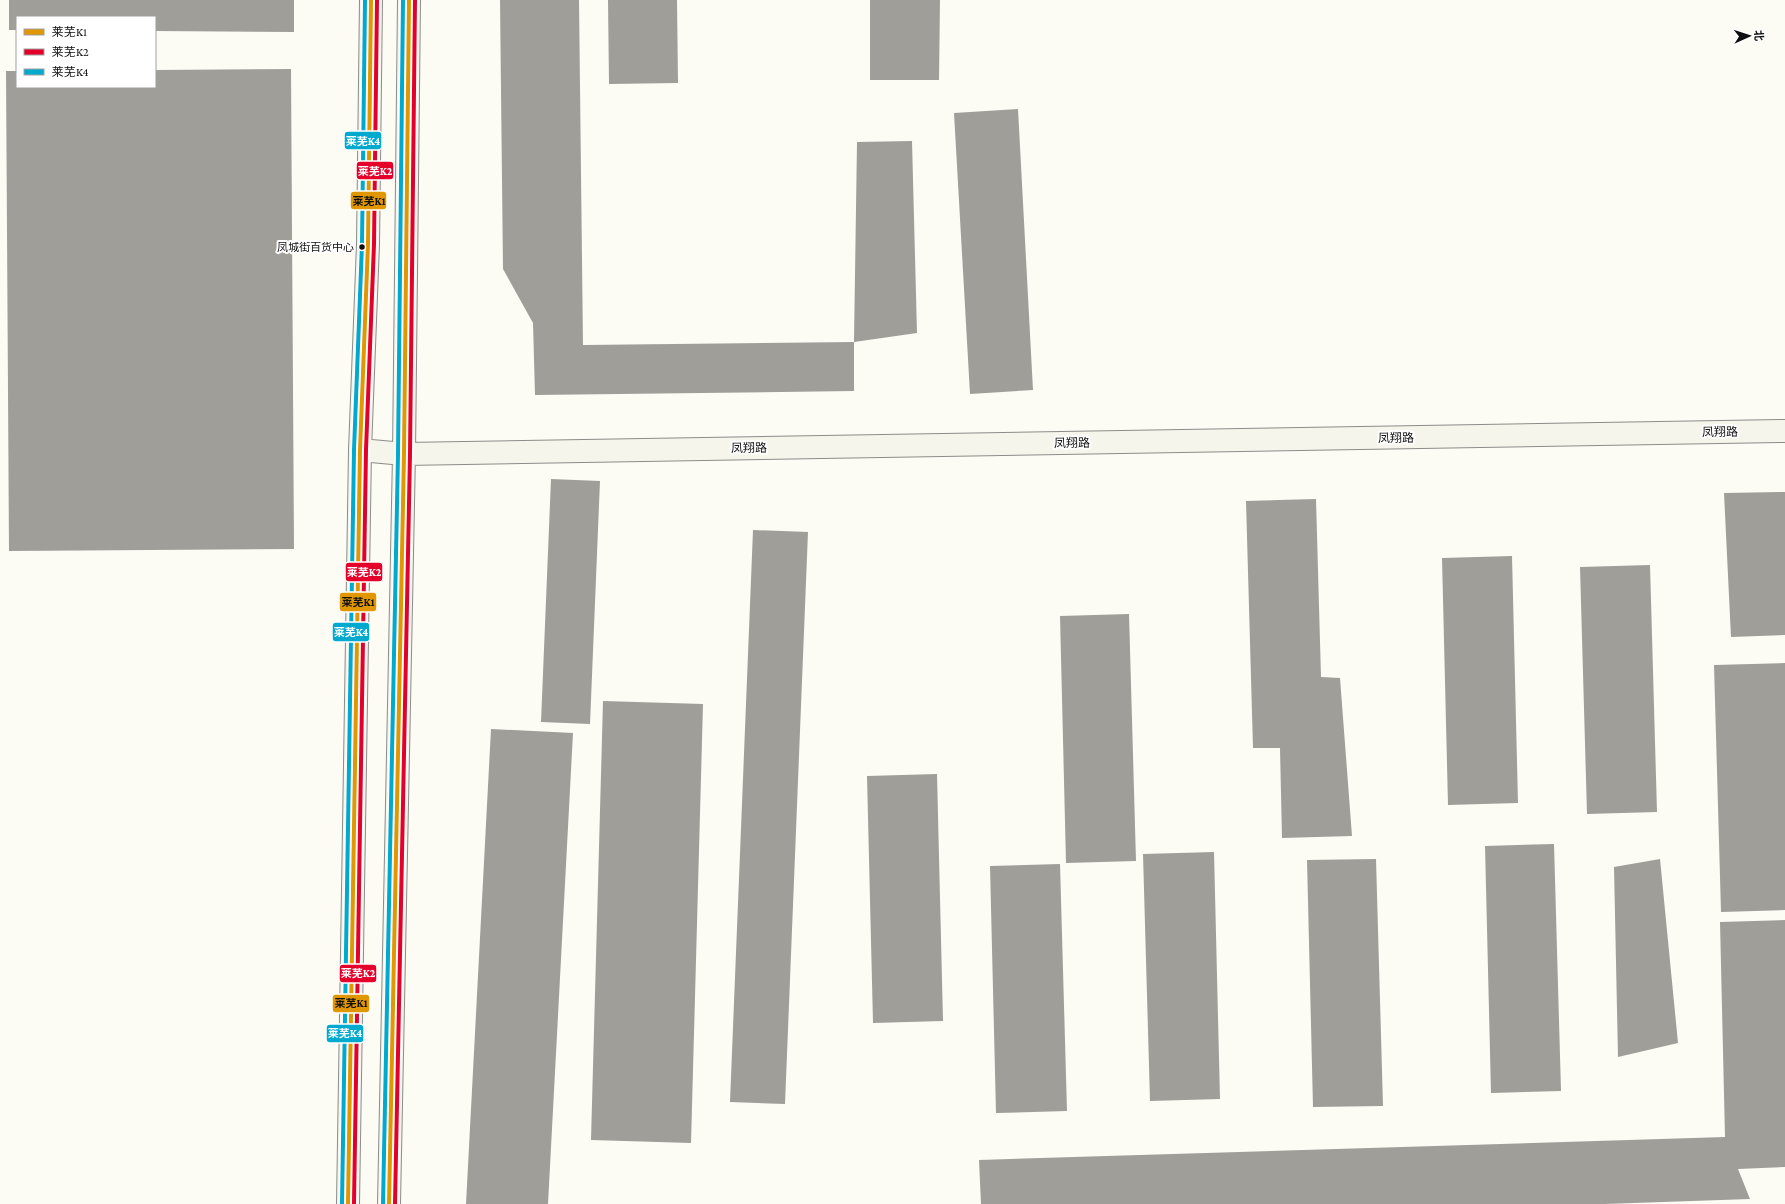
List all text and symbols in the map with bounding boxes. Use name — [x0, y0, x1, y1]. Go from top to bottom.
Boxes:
legend — [16, 16, 156, 88]
north arrow — [1729, 16, 1769, 56]
text: 莱芜K1 — [52, 25, 87, 39]
text: 北 — [1753, 30, 1765, 41]
text: 莱芜K2 — [52, 45, 89, 59]
text: 莱芜K4 — [52, 65, 89, 79]
line badge: 莱芜K4 — [344, 131, 382, 150]
text: 莱芜K4 — [346, 135, 380, 147]
line badge: 莱芜K2 — [356, 161, 394, 180]
text: 莱芜K2 — [358, 165, 393, 177]
line badge: 莱芜K1 — [350, 191, 387, 210]
text: 莱芜K1 — [352, 195, 386, 207]
place label: 凤城街百货中心 — [277, 241, 354, 253]
marker: 凤城街百货中心 — [357, 242, 367, 252]
street label: 凤翔路 — [1702, 425, 1738, 439]
street label: 凤翔路 — [1378, 431, 1414, 445]
street label: 凤翔路 — [1054, 436, 1090, 450]
street label: 凤翔路 — [731, 441, 767, 455]
line badge: 莱芜K2 — [345, 562, 383, 582]
text: 莱芜K2 — [347, 566, 382, 578]
line badge: 莱芜K1 — [339, 592, 377, 612]
text: 莱芜K1 — [341, 596, 375, 608]
line badge: 莱芜K4 — [332, 622, 370, 642]
text: 莱芜K4 — [334, 626, 368, 638]
line badge: 莱芜K2 — [339, 964, 377, 983]
text: 莱芜K2 — [341, 967, 376, 979]
line badge: 莱芜K1 — [332, 994, 370, 1013]
text: 莱芜K1 — [334, 997, 368, 1009]
line badge: 莱芜K4 — [326, 1024, 364, 1043]
text: 莱芜K4 — [328, 1027, 362, 1039]

